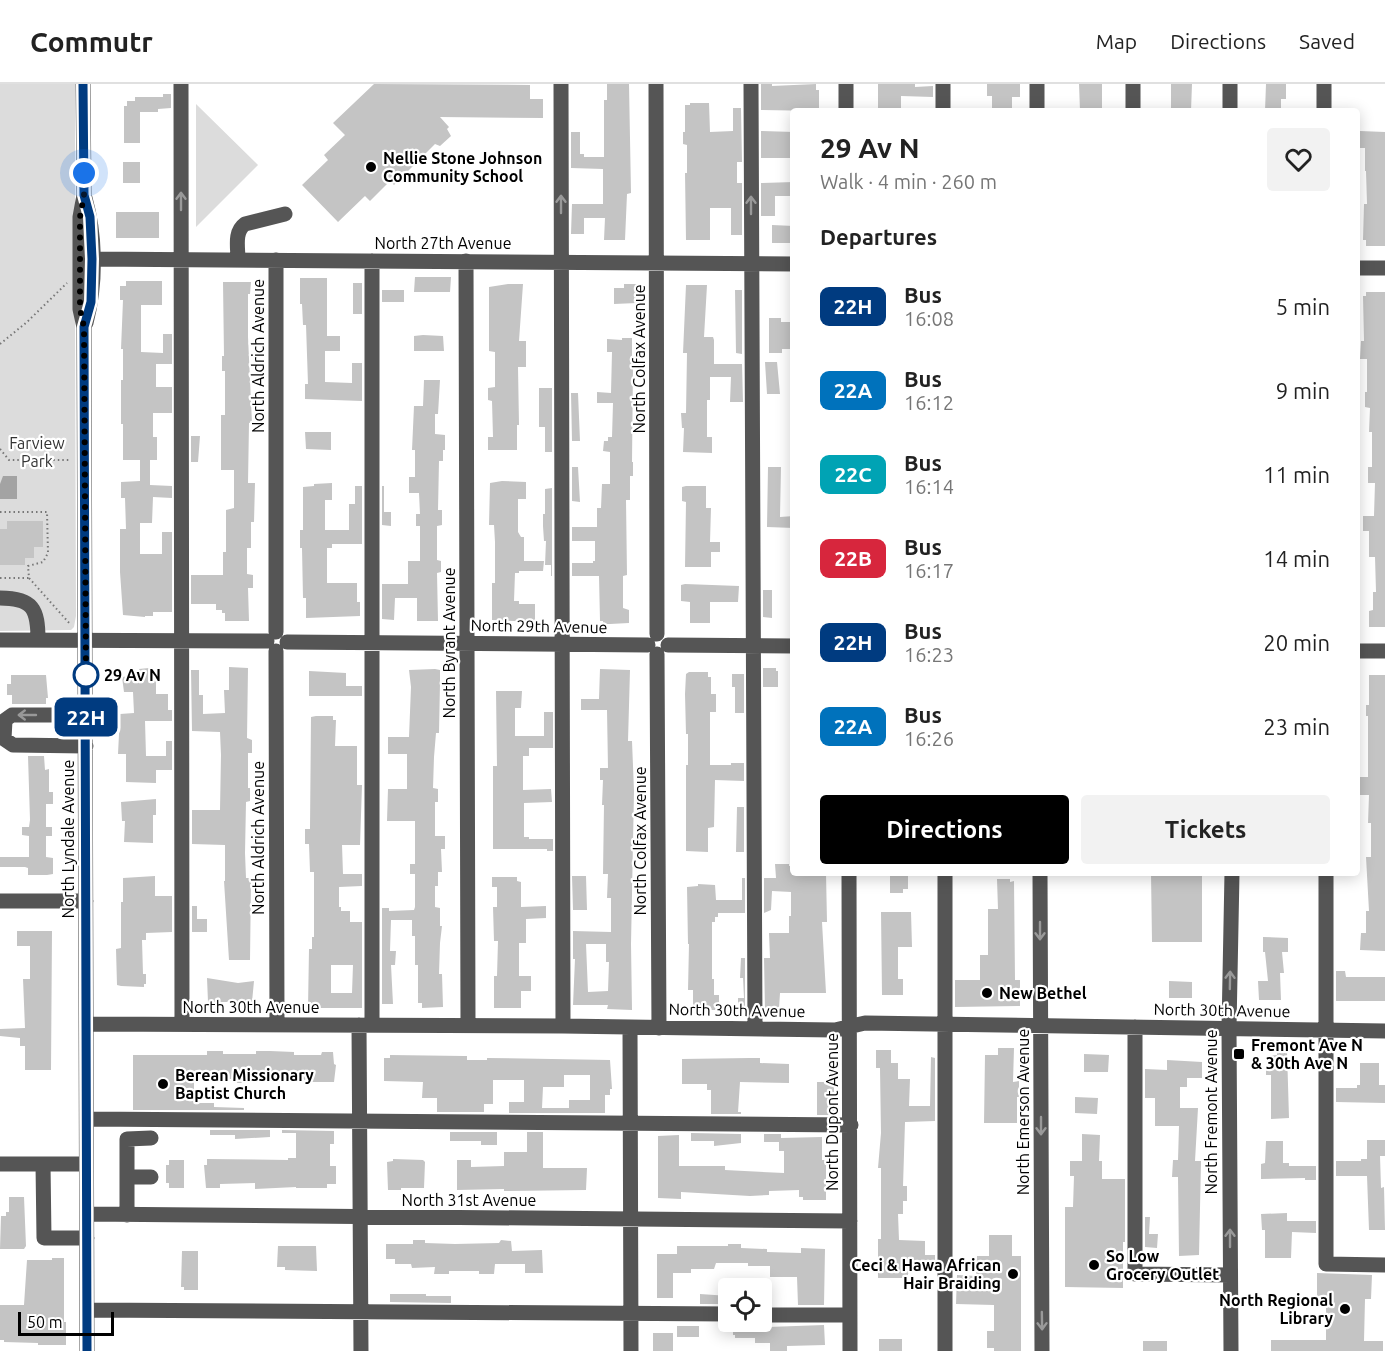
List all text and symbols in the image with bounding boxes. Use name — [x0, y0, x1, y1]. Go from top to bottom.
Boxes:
text: Commutr — [30, 26, 153, 57]
text: Map — [1096, 29, 1137, 53]
text: Directions — [1170, 29, 1266, 53]
text: Saved — [1299, 29, 1355, 53]
button: heart — [1267, 128, 1330, 191]
text: 29 Av N — [820, 132, 920, 163]
place label: Nellie Stone Johnson Community School — [383, 149, 542, 185]
your location — [69, 158, 99, 188]
marker: Nellie Stone Johnson Community School — [364, 160, 378, 174]
text: Walk · 4 min · 260 m — [820, 170, 997, 193]
one-way arrow — [175, 191, 187, 211]
one-way arrow — [555, 194, 567, 214]
one-way arrow — [745, 195, 757, 215]
text: Departures — [820, 224, 937, 249]
street label: North 27th Avenue — [375, 234, 511, 252]
street label: North Aldrich Avenue — [249, 279, 267, 433]
text: Bus — [904, 282, 942, 307]
street label: North Colfax Avenue — [630, 284, 648, 434]
text: 22H — [834, 294, 872, 318]
text: 5 min — [1276, 294, 1330, 319]
text: 16:08 — [904, 307, 954, 330]
text: Bus — [904, 366, 942, 391]
text: 22A — [834, 378, 872, 402]
text: 9 min — [1276, 378, 1330, 403]
text: 16:12 — [904, 391, 954, 414]
park label: Farview Park — [9, 434, 65, 470]
text: Bus — [904, 450, 942, 475]
text: 22C — [834, 462, 872, 486]
text: 11 min — [1263, 462, 1330, 487]
text: 16:14 — [904, 475, 954, 498]
text: Bus — [904, 534, 942, 559]
text: 22B — [834, 546, 872, 570]
text: 14 min — [1263, 546, 1330, 571]
text: 16:17 — [904, 559, 954, 582]
street label: North Byrant Avenue — [440, 567, 458, 719]
street label: North 29th Avenue — [470, 616, 608, 636]
text: Bus — [904, 618, 942, 643]
text: 22H — [834, 630, 872, 654]
text: 20 min — [1263, 630, 1330, 655]
text: 16:23 — [904, 643, 954, 666]
marker: 29 Av N — [73, 662, 99, 688]
place label: 29 Av N — [104, 666, 161, 684]
line badge: 22H — [52, 698, 121, 736]
text: Bus — [904, 702, 942, 727]
text: 22H — [67, 705, 105, 729]
one-way arrow — [18, 709, 38, 721]
text: 22A — [834, 714, 872, 738]
text: 23 min — [1263, 714, 1330, 739]
text: 16:26 — [904, 727, 954, 750]
street label: North Lyndale Avenue — [59, 760, 77, 918]
street label: North Aldrich Avenue — [249, 761, 267, 915]
street label: North Colfax Avenue — [631, 766, 649, 916]
button: Directions — [820, 795, 1069, 864]
button: Tickets — [1081, 795, 1330, 864]
one-way arrow — [1034, 921, 1046, 941]
one-way arrow — [1224, 970, 1236, 990]
place label: New Bethel — [999, 984, 1087, 1002]
marker: New Bethel — [980, 986, 994, 1000]
street label: North 30th Avenue — [183, 998, 319, 1016]
street label: North 30th Avenue — [668, 1000, 806, 1020]
street label: North 30th Avenue — [1153, 1000, 1291, 1020]
street label: North Emerson Avenue — [1014, 1029, 1032, 1195]
street label: North Fremont Avenue — [1202, 1029, 1220, 1195]
street label: North Dupont Avenue — [823, 1033, 841, 1191]
place label: Fremont Ave N & 30th Ave N — [1251, 1036, 1363, 1072]
marker: Fremont Ave N & 30th Ave N — [1232, 1047, 1246, 1061]
place label: Berean Missionary Baptist Church — [175, 1066, 314, 1102]
marker: Berean Missionary Baptist Church — [156, 1077, 170, 1091]
one-way arrow — [1035, 1116, 1047, 1136]
street label: North 31st Avenue — [402, 1191, 536, 1209]
one-way arrow — [1224, 1228, 1236, 1248]
place label: So Low Grocery Outlet — [1106, 1247, 1219, 1283]
place label: Ceci & Hawa African Hair Braiding — [851, 1256, 1001, 1292]
marker: So Low Grocery Outlet — [1087, 1258, 1101, 1272]
marker: Ceci & Hawa African Hair Braiding — [1006, 1267, 1020, 1281]
map controls — [718, 1278, 772, 1332]
button: locate — [718, 1278, 772, 1332]
place label: North Regional Library — [1219, 1291, 1333, 1327]
marker: North Regional Library — [1338, 1302, 1352, 1316]
scale bar — [18, 1309, 114, 1336]
one-way arrow — [1036, 1311, 1048, 1331]
text: 50 m — [27, 1313, 63, 1331]

